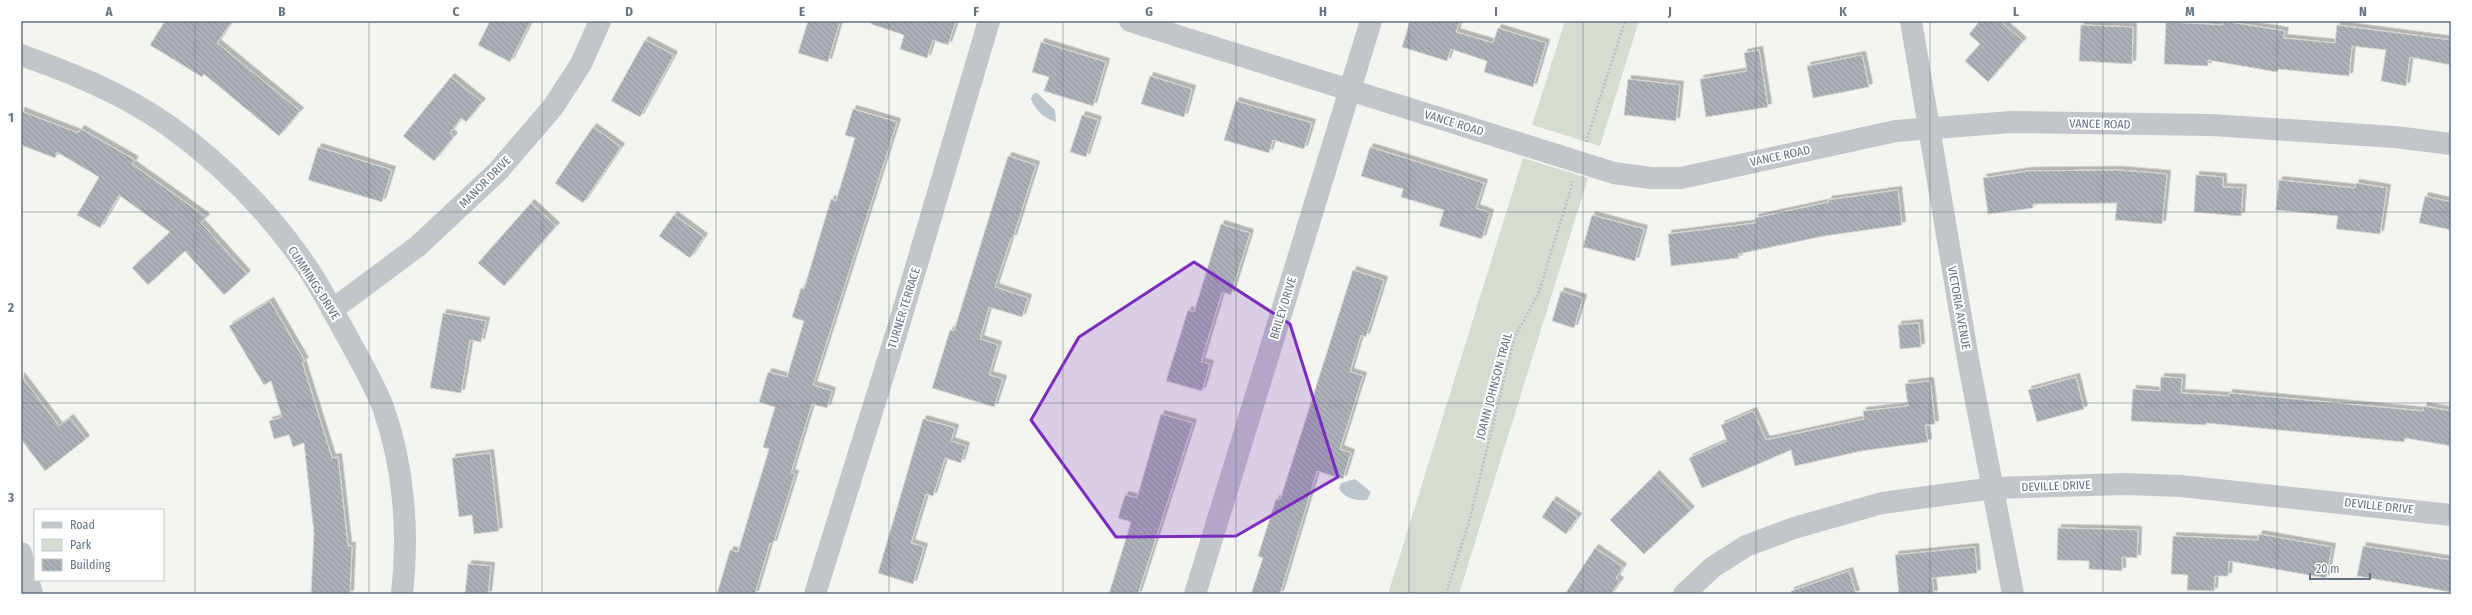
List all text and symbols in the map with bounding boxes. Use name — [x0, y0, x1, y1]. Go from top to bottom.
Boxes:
text: A — [104, 4, 113, 19]
text: B — [278, 4, 286, 19]
text: C — [453, 4, 460, 19]
text: D — [625, 4, 633, 19]
text: E — [799, 4, 805, 19]
text: F — [973, 4, 979, 19]
text: G — [1145, 4, 1153, 19]
text: H — [1319, 4, 1327, 19]
text: I — [1494, 4, 1498, 19]
text: J — [1667, 4, 1672, 19]
text: K — [1839, 4, 1847, 19]
text: L — [2013, 4, 2019, 19]
text: M — [2185, 4, 2195, 19]
text: N — [2359, 4, 2367, 19]
street label: VANCE ROAD — [1423, 107, 1485, 139]
text: 1 — [8, 110, 14, 125]
street label: VANCE ROAD — [2069, 116, 2131, 132]
street label: VANCE ROAD — [1749, 143, 1811, 169]
street label: MANOR DRIVE — [456, 153, 514, 211]
street label: CUMMINGS DRIVE — [285, 244, 343, 323]
street label: VICTORIA AVENUE — [1945, 265, 1973, 351]
street label: TURNER TERRACE — [885, 266, 923, 350]
street label: BRILEY DRIVE — [1267, 275, 1299, 341]
text: 2 — [7, 300, 14, 315]
street label: JOANN JOHNSON TRAIL — [1473, 330, 1515, 441]
street label: DEVILLE DRIVE — [2021, 478, 2091, 494]
text: 3 — [7, 490, 14, 505]
street label: DEVILLE DRIVE — [2344, 495, 2415, 517]
legend — [34, 509, 164, 581]
text: Road — [70, 518, 95, 532]
text: Park — [70, 538, 92, 552]
scale bar — [2310, 555, 2370, 581]
text: Building — [70, 558, 111, 572]
text: 20 m — [2316, 562, 2340, 576]

